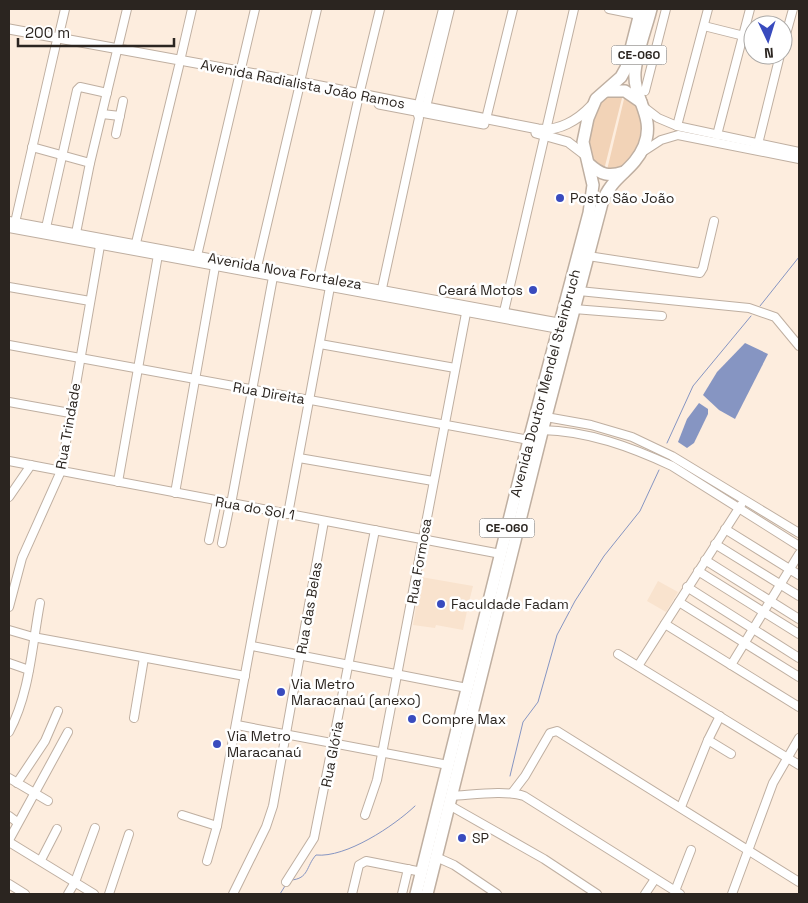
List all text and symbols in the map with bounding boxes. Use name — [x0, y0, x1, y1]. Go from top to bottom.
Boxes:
scale bar — [18, 15, 174, 47]
north arrow — [743, 15, 793, 65]
text: 200 m — [25, 23, 70, 42]
text: N — [764, 44, 774, 62]
road number: CE-060 — [612, 46, 666, 64]
street label: Avenida Radialista João Ramos — [199, 55, 407, 113]
place label: Posto São João — [570, 189, 674, 207]
marker: Posto São João — [554, 192, 566, 204]
street label: Avenida Nova Fortaleza — [207, 249, 363, 293]
street label: Avenida Doutor Mendel Steinbruch — [506, 267, 584, 499]
place label: Ceará Motos — [438, 281, 523, 299]
marker: Ceará Motos — [527, 284, 539, 296]
street label: Rua Direita — [232, 378, 306, 408]
street label: Rua Trindade — [52, 381, 84, 471]
street label: Rua do Sol 1 — [214, 492, 296, 524]
street label: Rua Formosa — [403, 517, 435, 605]
road number: CE-060 — [480, 518, 534, 538]
street label: Rua das Belas — [292, 560, 326, 656]
place label: Faculdade Fadam — [451, 595, 569, 613]
marker: Faculdade Fadam — [435, 598, 447, 610]
place label: Via Metro Maracanaú (anexo) — [291, 675, 420, 709]
marker: Via Metro Maracanaú (anexo) — [275, 686, 287, 698]
place label: Compre Max — [422, 710, 506, 728]
marker: Compre Max — [406, 713, 418, 725]
street label: Rua Glória — [317, 719, 347, 789]
place label: Via Metro Maracanaú — [227, 727, 302, 761]
marker: Via Metro Maracanaú — [211, 738, 223, 750]
place label: SP — [472, 829, 489, 847]
marker: SP — [456, 832, 468, 844]

